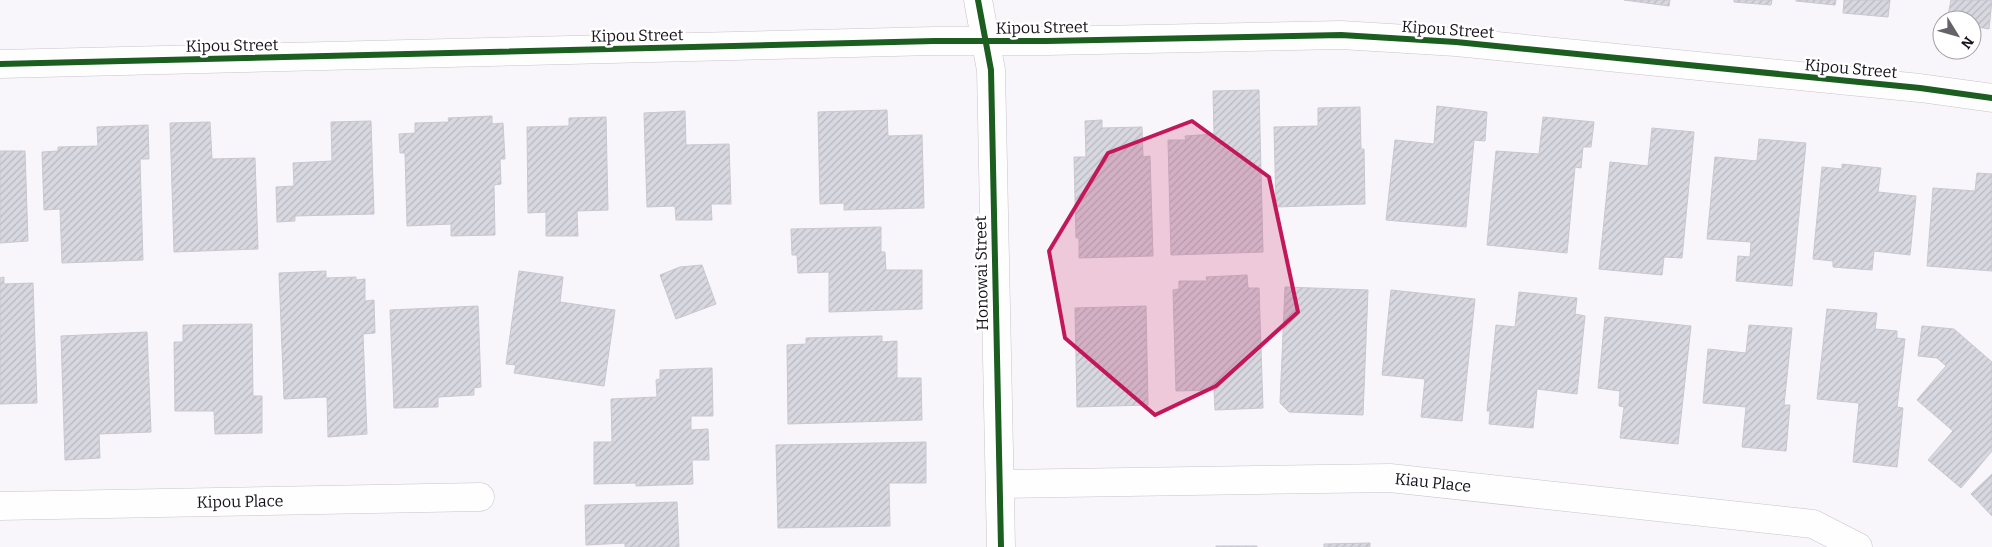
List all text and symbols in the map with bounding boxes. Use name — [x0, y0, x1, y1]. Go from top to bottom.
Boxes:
north arrow — [1932, 10, 1982, 60]
street label: Kipou Street — [995, 17, 1089, 38]
street label: Kipou Street — [1401, 17, 1495, 42]
street label: Kipou Street — [590, 25, 684, 46]
text: N — [1957, 33, 1977, 52]
street label: Kipou Street — [185, 35, 279, 56]
street label: Kipou Street — [1804, 55, 1898, 82]
street label: Honowai Street — [971, 215, 992, 331]
street label: Kiau Place — [1394, 469, 1472, 496]
street label: Kipou Place — [196, 491, 284, 512]

